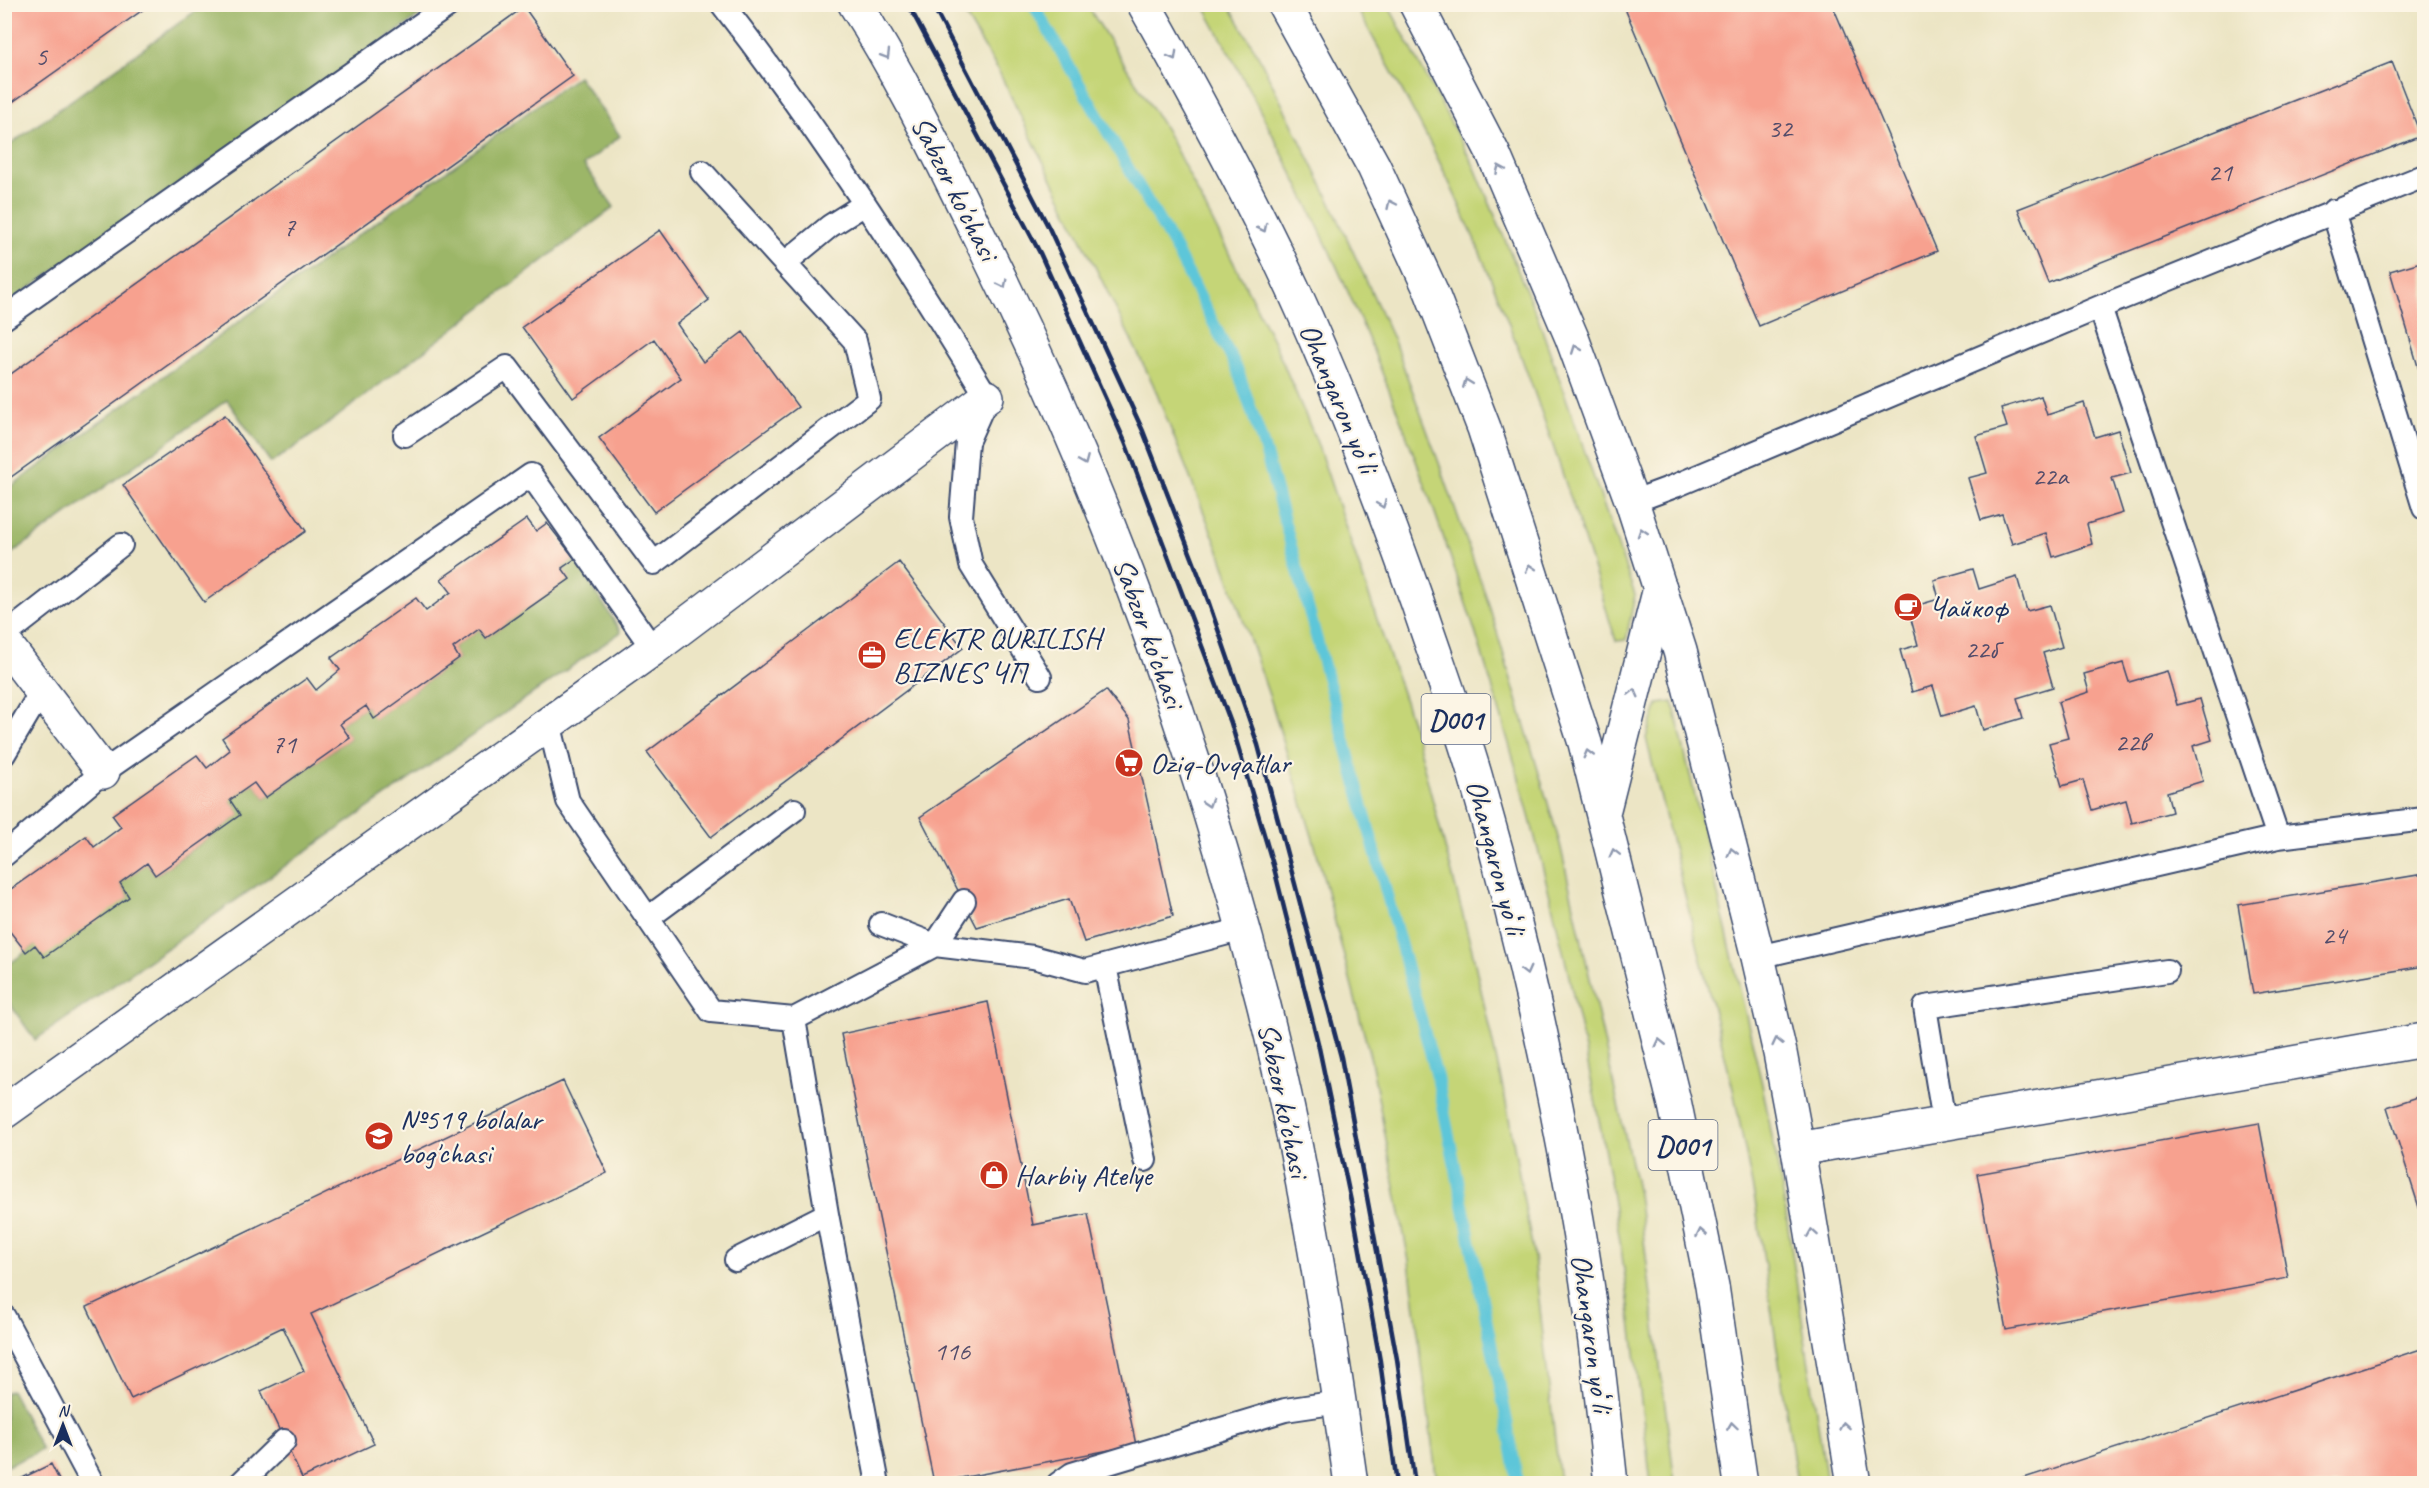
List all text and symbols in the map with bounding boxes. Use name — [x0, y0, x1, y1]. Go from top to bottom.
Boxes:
house number: 5 — [35, 39, 49, 73]
one-way arrow — [878, 49, 890, 59]
one-way arrow — [1166, 49, 1177, 60]
street label: Sabzor ko'chasi — [902, 110, 1009, 270]
house number: 32 — [1768, 111, 1794, 145]
house number: 21 — [2208, 155, 2234, 189]
one-way arrow — [1496, 165, 1508, 176]
one-way arrow — [1386, 199, 1398, 210]
house number: 7 — [283, 210, 297, 244]
one-way arrow — [1256, 222, 1268, 233]
one-way arrow — [996, 278, 1007, 288]
street label: Ohangaron yoʻli — [1291, 318, 1389, 482]
one-way arrow — [1571, 344, 1584, 355]
one-way arrow — [1461, 379, 1474, 389]
one-way arrow — [1077, 455, 1089, 466]
house number: 22а — [2032, 459, 2070, 493]
one-way arrow — [1375, 498, 1387, 509]
one-way arrow — [1637, 527, 1649, 538]
street label: Sabzor ko'chasi — [1104, 553, 1195, 716]
one-way arrow — [1525, 563, 1538, 574]
place label: Чайкоф — [1929, 588, 2010, 626]
cafe icon: Чайкоф — [1892, 591, 1924, 623]
place label: ELEKTR QURILISH BIZNES ЧП — [893, 619, 1106, 691]
house number: 22б — [1965, 632, 2004, 666]
office icon: ELEKTR QURILISH BIZNES ЧП — [856, 639, 888, 671]
one-way arrow — [1627, 688, 1640, 698]
road number: D001 — [1422, 694, 1490, 744]
house number: 22в — [2115, 725, 2154, 759]
house number: 71 — [272, 727, 298, 761]
place label: Oziq-Ovqatlar — [1150, 744, 1292, 782]
supermarket icon: Oziq-Ovqatlar — [1113, 747, 1145, 779]
one-way arrow — [1583, 749, 1595, 760]
street label: Ohangaron yoʻli — [1457, 775, 1536, 942]
one-way arrow — [1201, 797, 1213, 807]
one-way arrow — [1726, 847, 1739, 857]
one-way arrow — [1609, 848, 1622, 858]
house number: 24 — [2322, 918, 2349, 952]
one-way arrow — [1519, 965, 1532, 975]
street label: Sabzor ko'chasi — [1249, 1019, 1320, 1184]
one-way arrow — [1772, 1037, 1785, 1047]
one-way arrow — [1655, 1038, 1668, 1048]
place label: №519 bolalar bog'chasi — [400, 1100, 545, 1172]
school or university icon: №519 bolalar bog'chasi — [363, 1120, 395, 1152]
road number: D001 — [1648, 1120, 1718, 1170]
place label: Harbiy Atelye — [1015, 1156, 1154, 1194]
shop icon: Harbiy Atelye — [978, 1159, 1010, 1191]
one-way arrow — [1695, 1229, 1708, 1239]
one-way arrow — [1807, 1229, 1819, 1238]
street label: Ohangaron yoʻli — [1562, 1252, 1622, 1418]
house number: 116 — [934, 1334, 971, 1368]
north arrow — [33, 1395, 93, 1455]
text: N — [58, 1401, 71, 1421]
one-way arrow — [1727, 1421, 1739, 1430]
one-way arrow — [1839, 1421, 1851, 1430]

